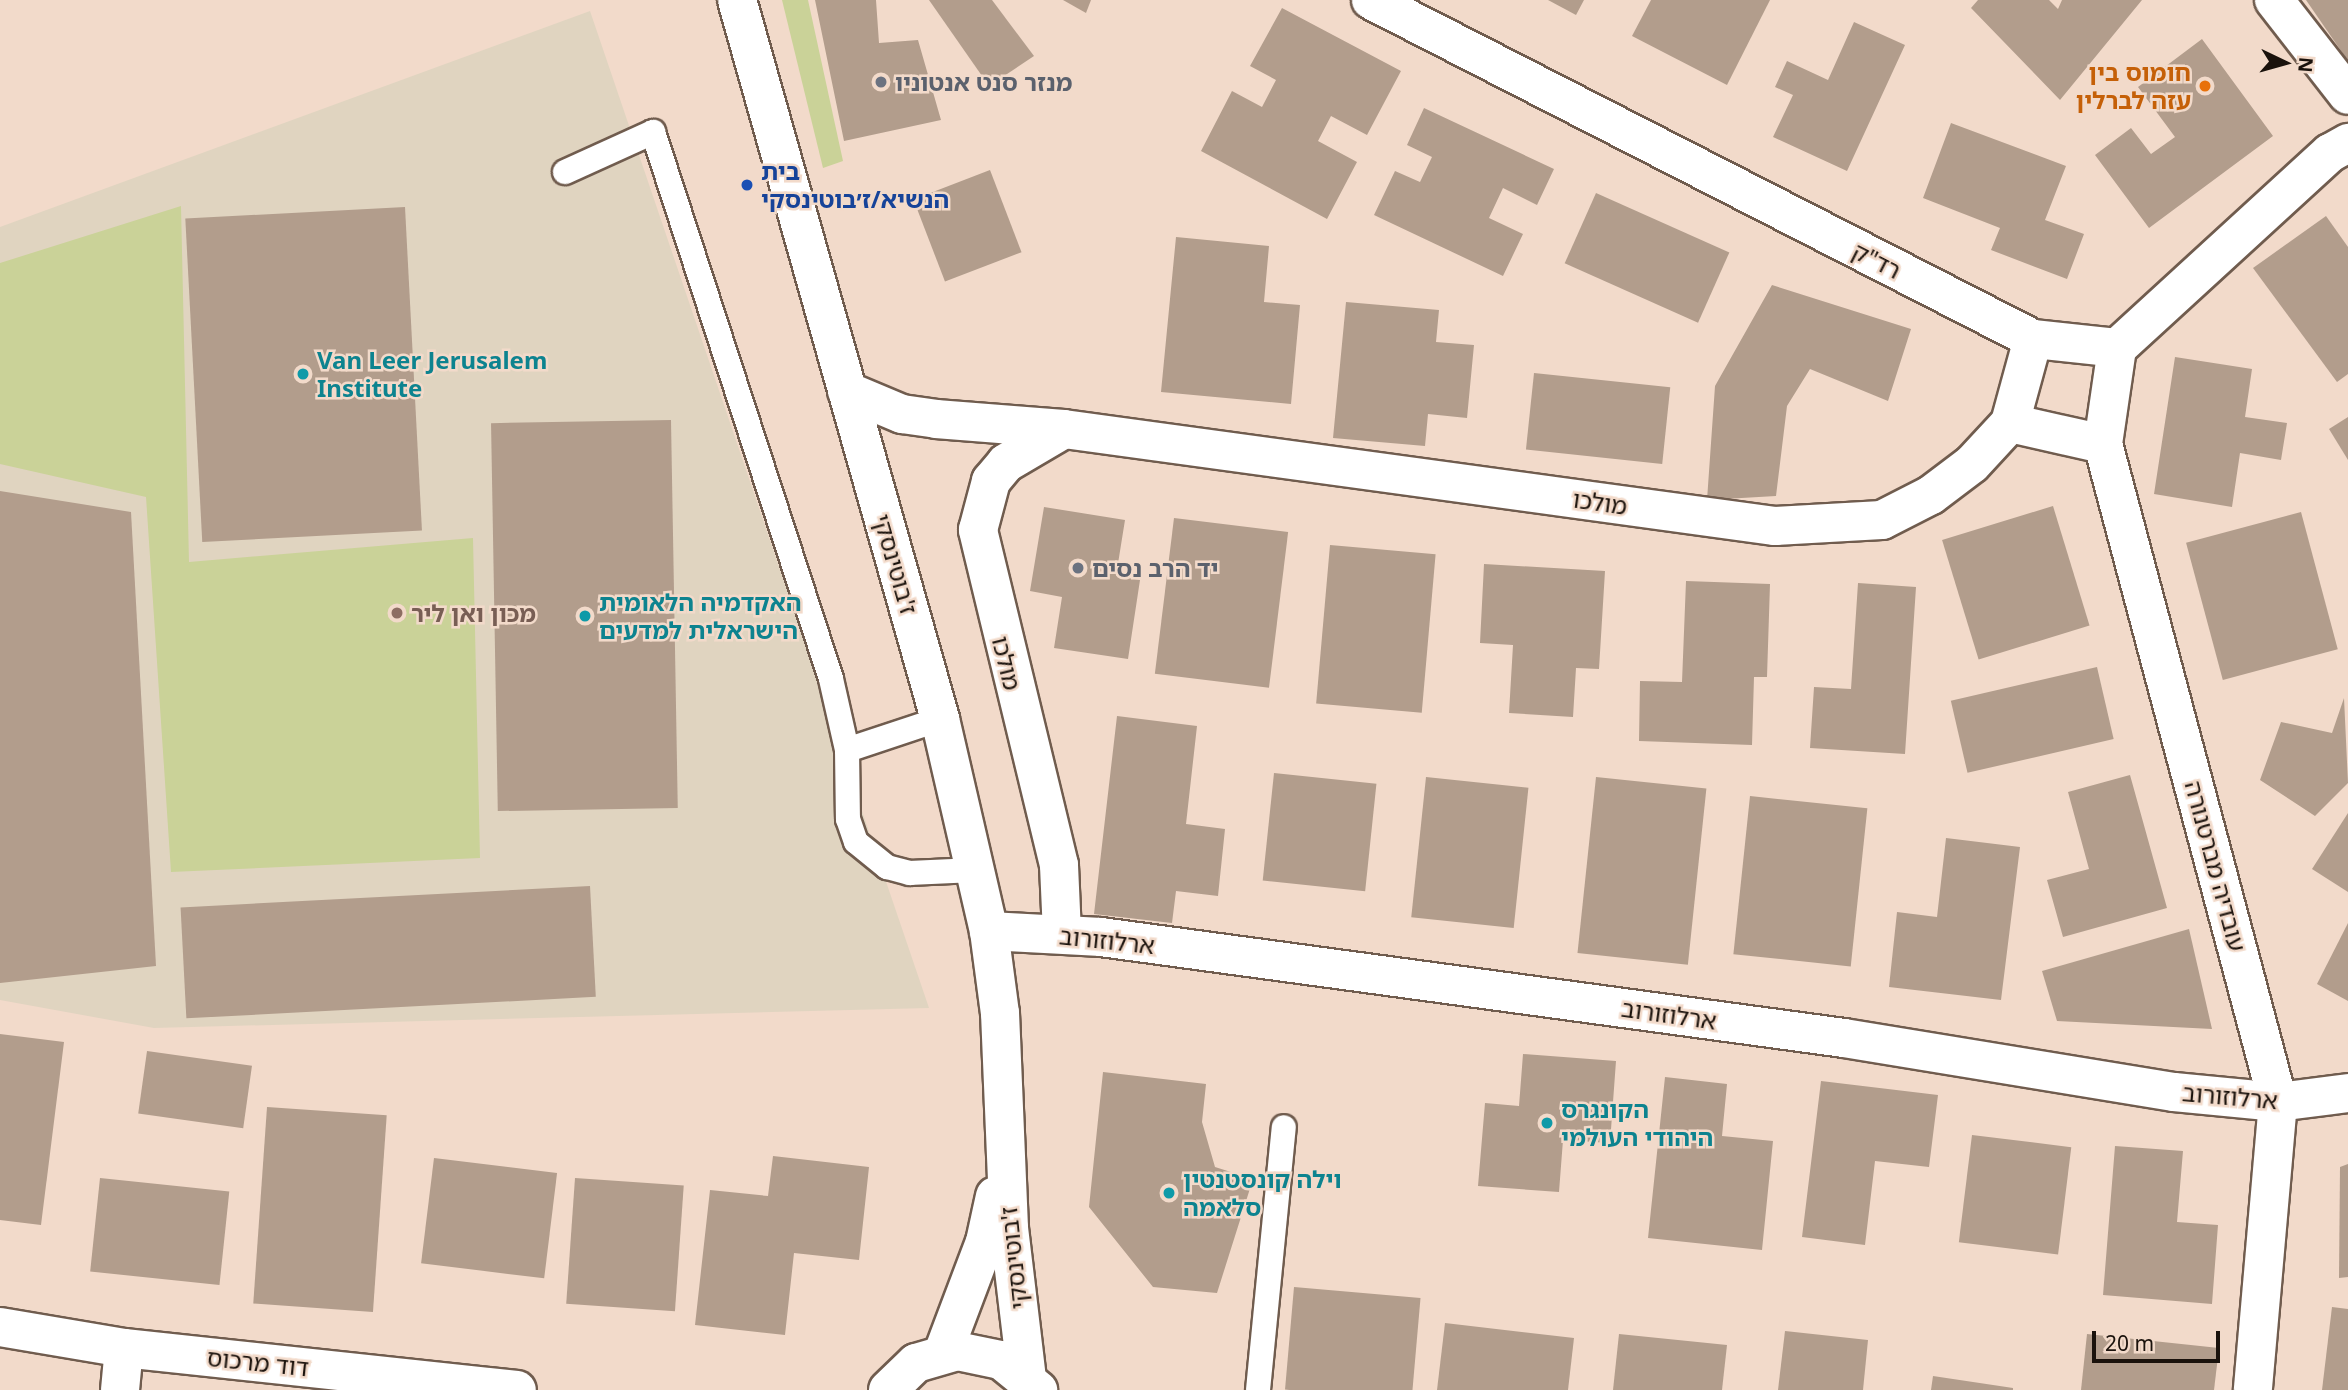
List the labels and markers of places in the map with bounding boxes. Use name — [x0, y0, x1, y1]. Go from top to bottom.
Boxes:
place label: חומוס בין עזה לברלין — [2076, 58, 2191, 114]
place label: מנזר סנט אנטוניו — [895, 68, 1072, 96]
marker: מנזר סנט אנטוניו — [873, 74, 889, 90]
marker: חומוס בין עזה לברלין — [2197, 78, 2213, 94]
place label: בית הנשיא/ז׳בוטינסקי — [761, 157, 949, 213]
marker: בית הנשיא/ז׳בוטינסקי — [739, 177, 755, 193]
place label: Van Leer Jerusalem Institute — [317, 346, 547, 402]
marker: Van Leer Jerusalem Institute — [295, 366, 311, 382]
place label: יד הרב נסים — [1092, 554, 1218, 582]
marker: יד הרב נסים — [1070, 560, 1086, 576]
place label: האקדמיה הלאומית הישראלית למדעים — [599, 588, 802, 644]
place label: מכון ואן ליר — [411, 599, 536, 627]
marker: מכון ואן ליר — [389, 605, 405, 621]
marker: האקדמיה הלאומית הישראלית למדעים — [577, 608, 593, 624]
place label: הקונגרס היהודי העולמי — [1561, 1095, 1713, 1151]
marker: הקונגרס היהודי העולמי — [1539, 1115, 1555, 1131]
place label: וילה קונסטנטין סלאמה — [1183, 1165, 1342, 1221]
marker: וילה קונסטנטין סלאמה — [1161, 1185, 1177, 1201]

